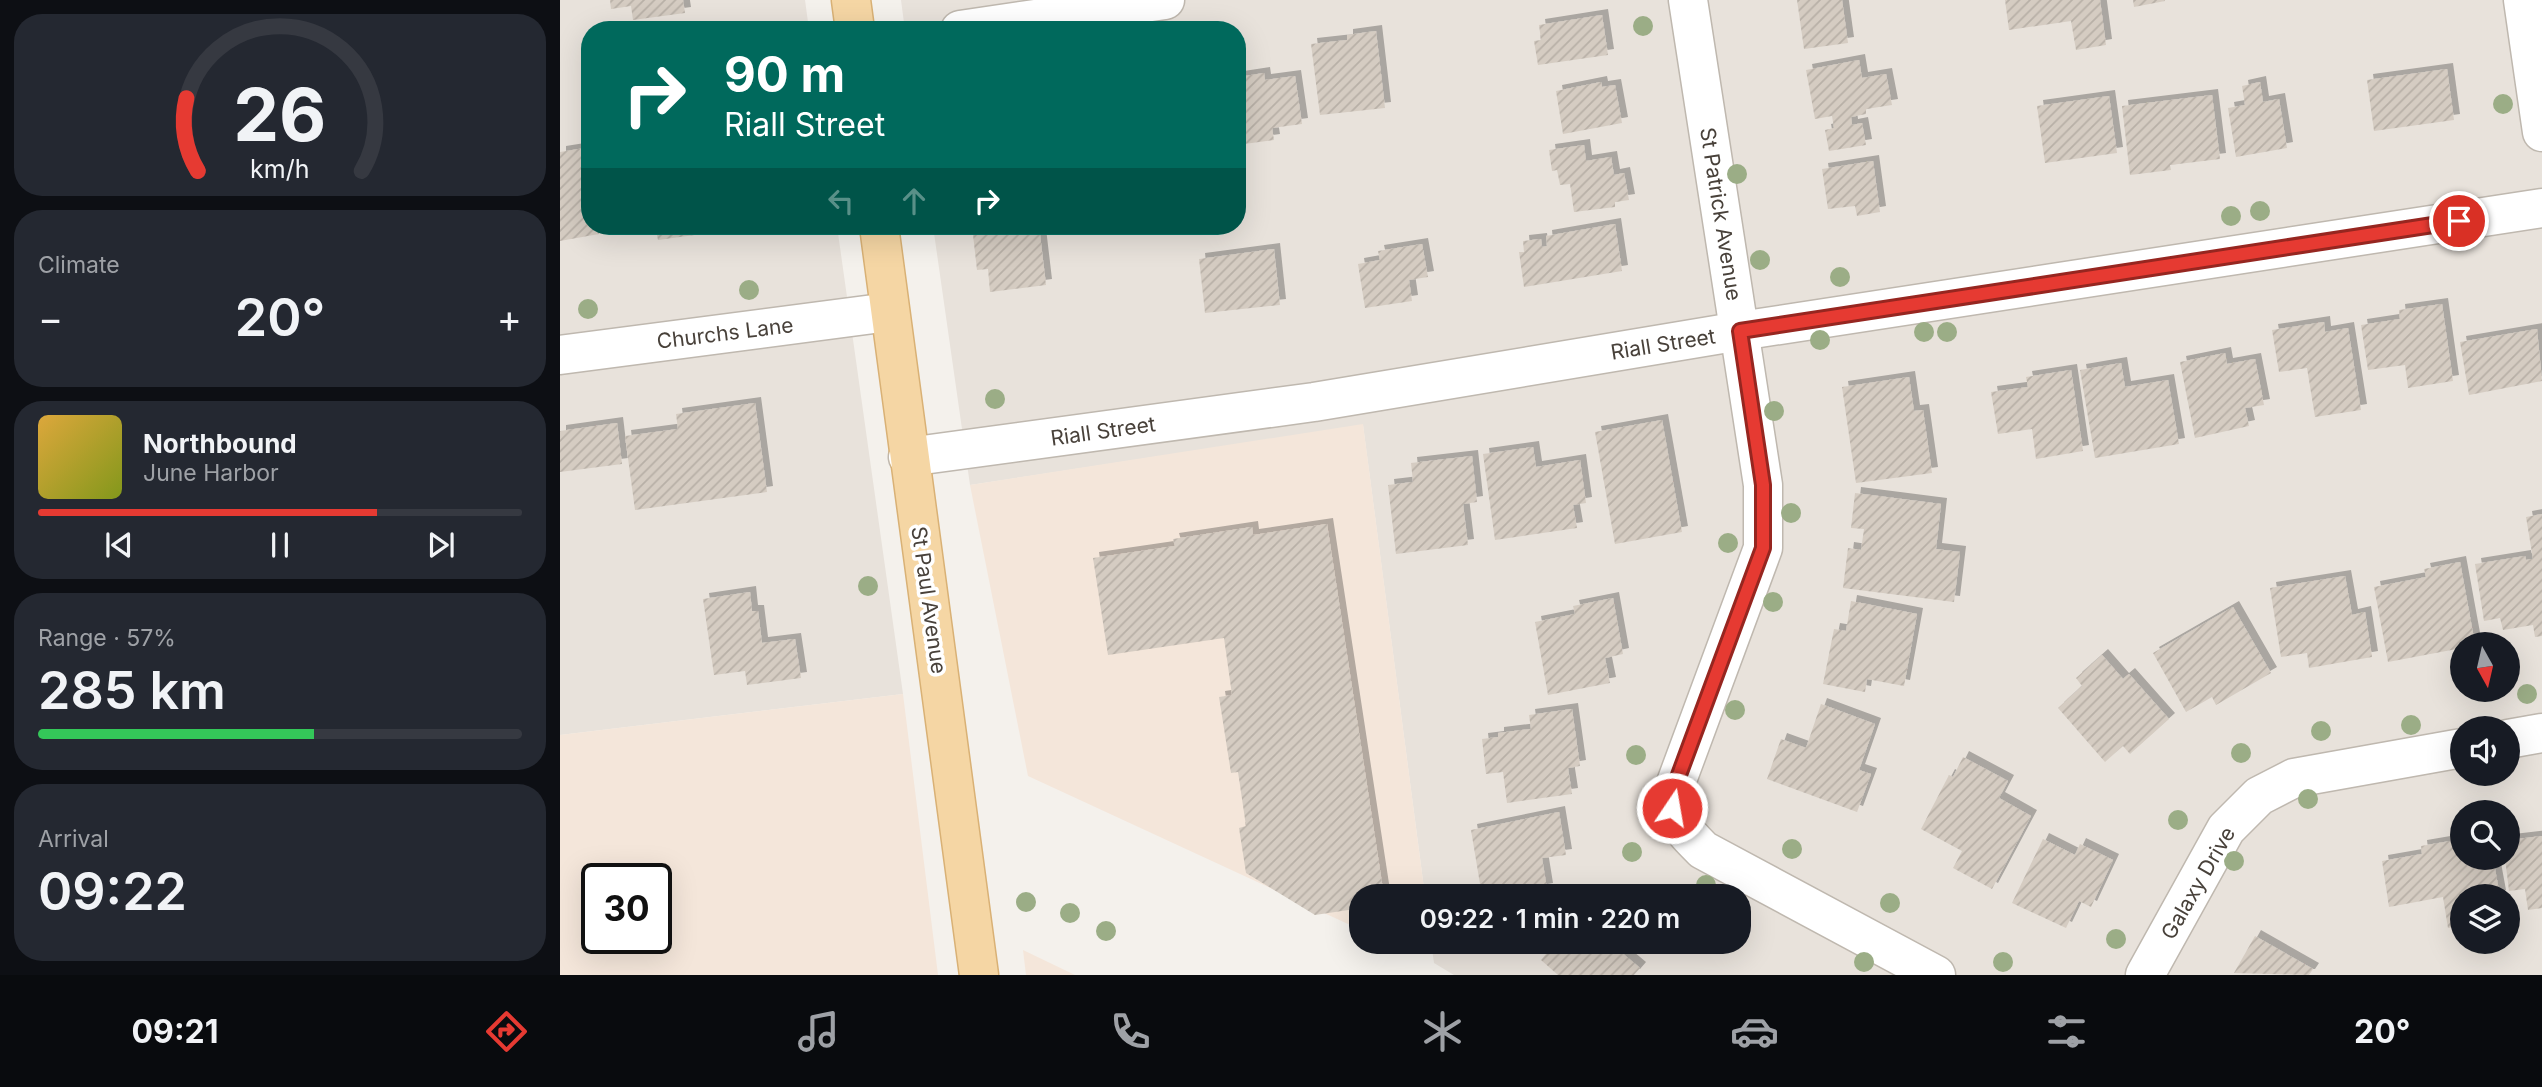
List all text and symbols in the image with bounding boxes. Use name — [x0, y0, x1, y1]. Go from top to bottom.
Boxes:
text: 90 m — [724, 45, 845, 104]
icon: right — [609, 49, 700, 140]
text: 26 — [233, 70, 327, 159]
text: Riall Street — [724, 105, 885, 144]
street label: St Patrick Avenue — [1695, 126, 1747, 302]
text: km/h — [250, 154, 310, 184]
icon: left — [822, 182, 860, 220]
icon: ahead — [895, 182, 933, 220]
icon: right — [968, 182, 1006, 220]
pin — [2429, 191, 2489, 251]
icon: arrive — [2440, 202, 2478, 240]
text: Climate — [38, 251, 120, 279]
text: 20° — [235, 286, 325, 349]
text: − — [38, 295, 63, 341]
text: + — [497, 295, 522, 341]
street label: Churchs Lane — [655, 312, 795, 354]
street label: Riall Street — [1609, 323, 1717, 365]
street label: Riall Street — [1049, 411, 1157, 451]
text: Northbound — [143, 428, 297, 459]
text: June Harbor — [143, 459, 279, 487]
street label: St Paul Avenue — [906, 525, 952, 675]
icon: previous — [100, 526, 138, 564]
icon: pause — [261, 526, 299, 564]
icon: next — [422, 526, 460, 564]
text: Range · 57% — [38, 624, 176, 652]
north arrow — [2450, 632, 2520, 702]
map controls — [2450, 632, 2520, 954]
text: 285 km — [38, 659, 226, 722]
button: sound — [2450, 716, 2520, 786]
position arrow — [1635, 771, 1709, 845]
button: search — [2450, 800, 2520, 870]
street label: Galaxy Drive — [2156, 822, 2240, 944]
text: Arrival — [38, 825, 109, 853]
text: 09:22 — [38, 860, 187, 923]
speed limit sign: 30 — [581, 863, 672, 954]
button: layers — [2450, 884, 2520, 954]
text: 09:22 · 1 min · 220 m — [1420, 903, 1680, 934]
icon: directions — [482, 1007, 531, 1056]
icon: music — [794, 1007, 843, 1056]
icon: phone — [1106, 1007, 1155, 1056]
icon: climate — [1418, 1007, 1467, 1056]
icon: car — [1730, 1007, 1779, 1056]
icon: filters — [2042, 1007, 2091, 1056]
text: 09:21 — [132, 1012, 219, 1051]
text: 20° — [2354, 1012, 2410, 1051]

